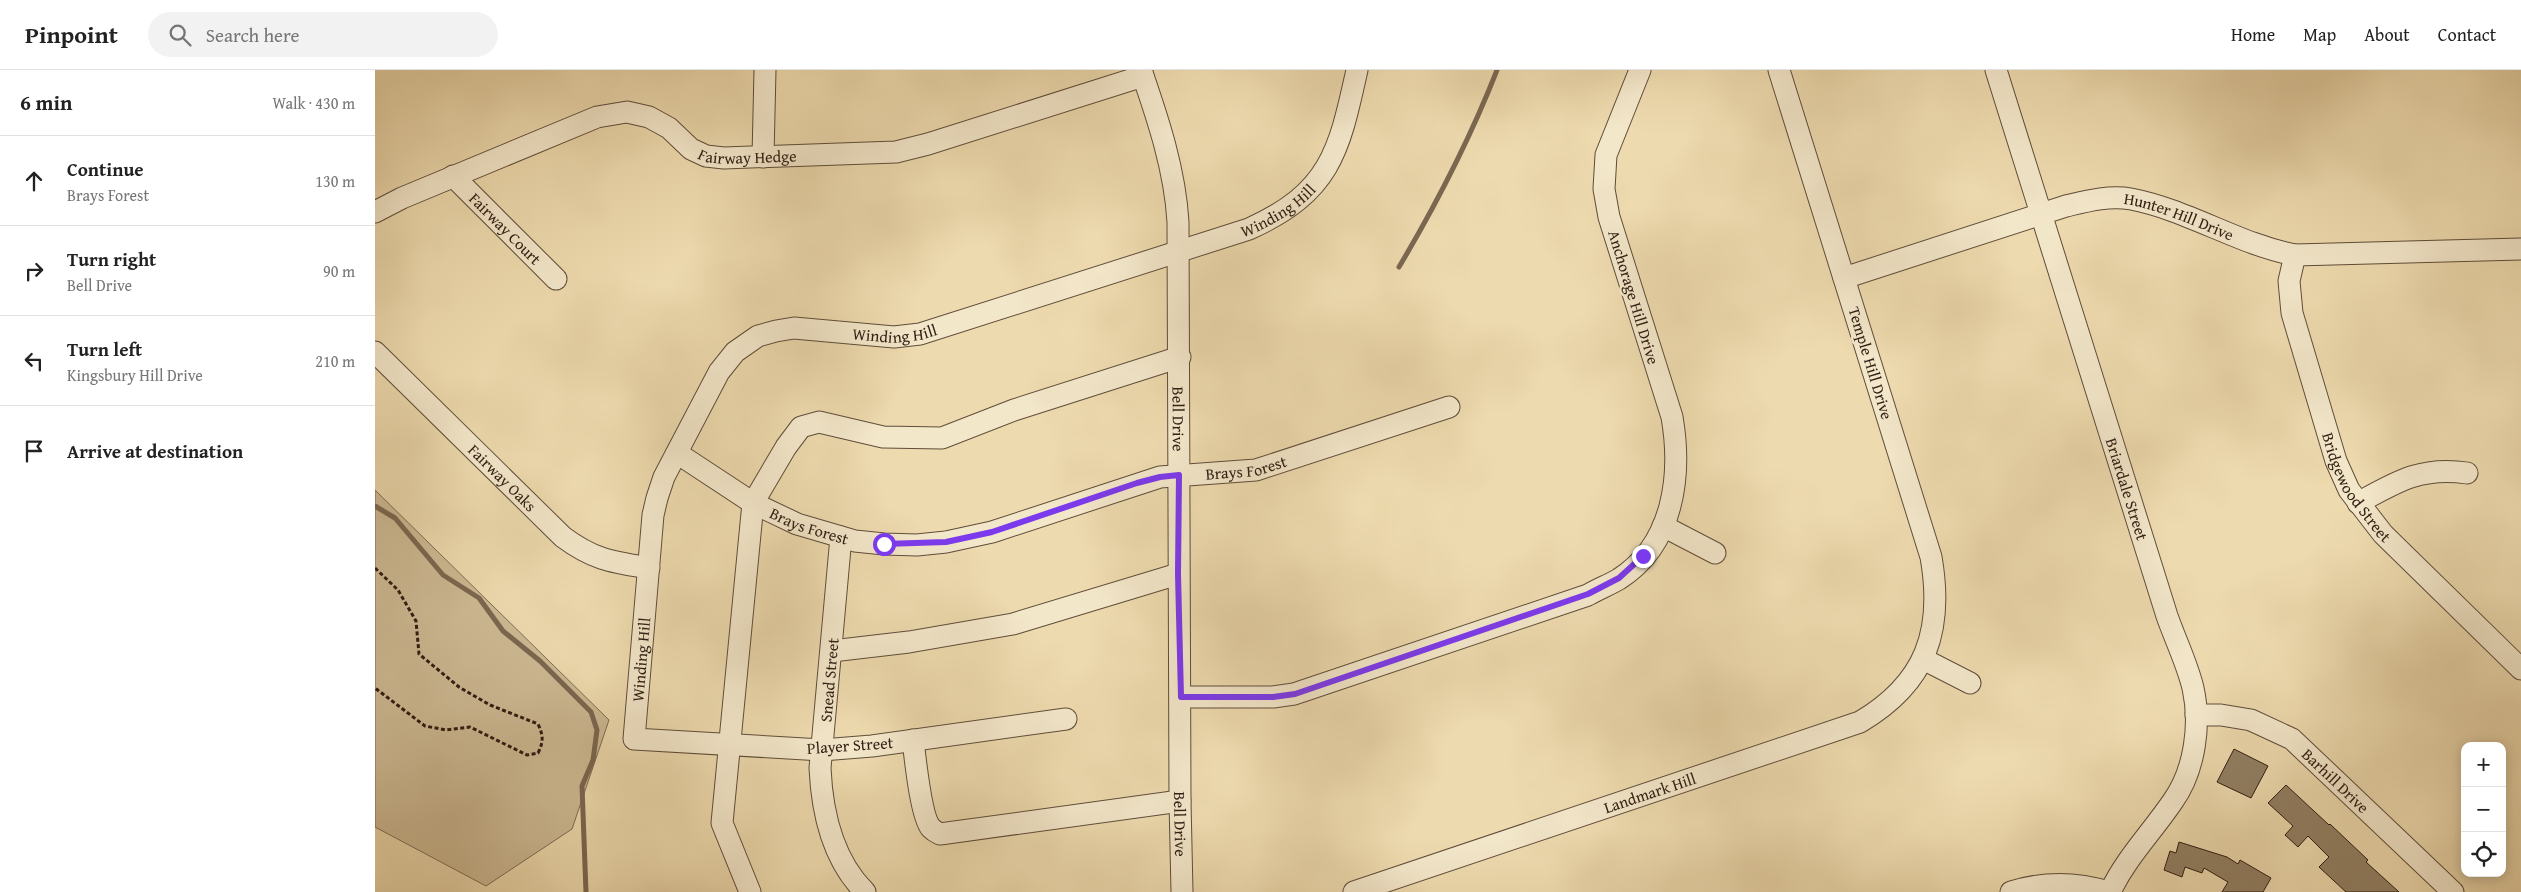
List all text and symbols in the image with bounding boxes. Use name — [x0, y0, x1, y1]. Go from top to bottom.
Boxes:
search box — [148, 12, 498, 57]
text: Pinpoint — [25, 17, 118, 52]
icon: search — [166, 21, 194, 49]
text: Search here — [206, 21, 299, 49]
text: Home — [2231, 21, 2275, 48]
text: Map — [2303, 21, 2336, 48]
text: About — [2364, 21, 2410, 48]
text: Contact — [2438, 21, 2496, 48]
text: 6 min — [20, 87, 72, 118]
text: Walk · 430 m — [272, 91, 355, 115]
street label: Fairway Hedge — [694, 142, 797, 170]
text: Continue — [67, 155, 144, 183]
icon: ahead — [20, 167, 48, 195]
text: 130 m — [315, 169, 355, 193]
street label: Winding Hill — [1238, 178, 1321, 243]
text: Brays Forest — [67, 183, 149, 207]
street label: Hunter Hill Drive — [2122, 186, 2237, 246]
street label: Fairway Court — [464, 187, 547, 270]
street label: Anchorage Hill Drive — [1602, 227, 1666, 367]
text: Turn right — [67, 245, 156, 273]
icon: right — [20, 257, 48, 285]
text: 90 m — [323, 259, 355, 283]
text: Bell Drive — [67, 273, 132, 297]
street label: Temple Hill Drive — [1842, 304, 1900, 422]
street label: Winding Hill — [851, 317, 940, 349]
text: Turn left — [67, 335, 142, 363]
icon: left — [20, 347, 48, 375]
text: 210 m — [315, 349, 355, 373]
text: Kingsbury Hill Drive — [67, 363, 203, 387]
street label: Bell Drive — [1167, 386, 1191, 452]
street label: Bridgewood Street — [2316, 429, 2397, 548]
street label: Briardale Street — [2100, 435, 2155, 544]
icon: arrive — [20, 437, 48, 465]
text: Arrive at destination — [67, 437, 243, 465]
street label: Fairway Oaks — [463, 438, 542, 517]
street label: Brays Forest — [1205, 449, 1290, 486]
street label: Brays Forest — [766, 501, 852, 551]
route start — [873, 533, 896, 556]
route end — [1632, 545, 1655, 568]
street label: Winding Hill — [625, 616, 656, 703]
street label: Snead Street — [813, 637, 845, 723]
street label: Player Street — [806, 730, 894, 760]
map controls — [2461, 742, 2506, 877]
button: + — [2461, 742, 2506, 787]
street label: Barhill Drive — [2297, 743, 2375, 819]
street label: Landmark Hill — [1600, 766, 1700, 819]
button: − — [2461, 787, 2506, 832]
street label: Bell Drive — [1168, 791, 1193, 857]
button: locate — [2461, 832, 2506, 877]

